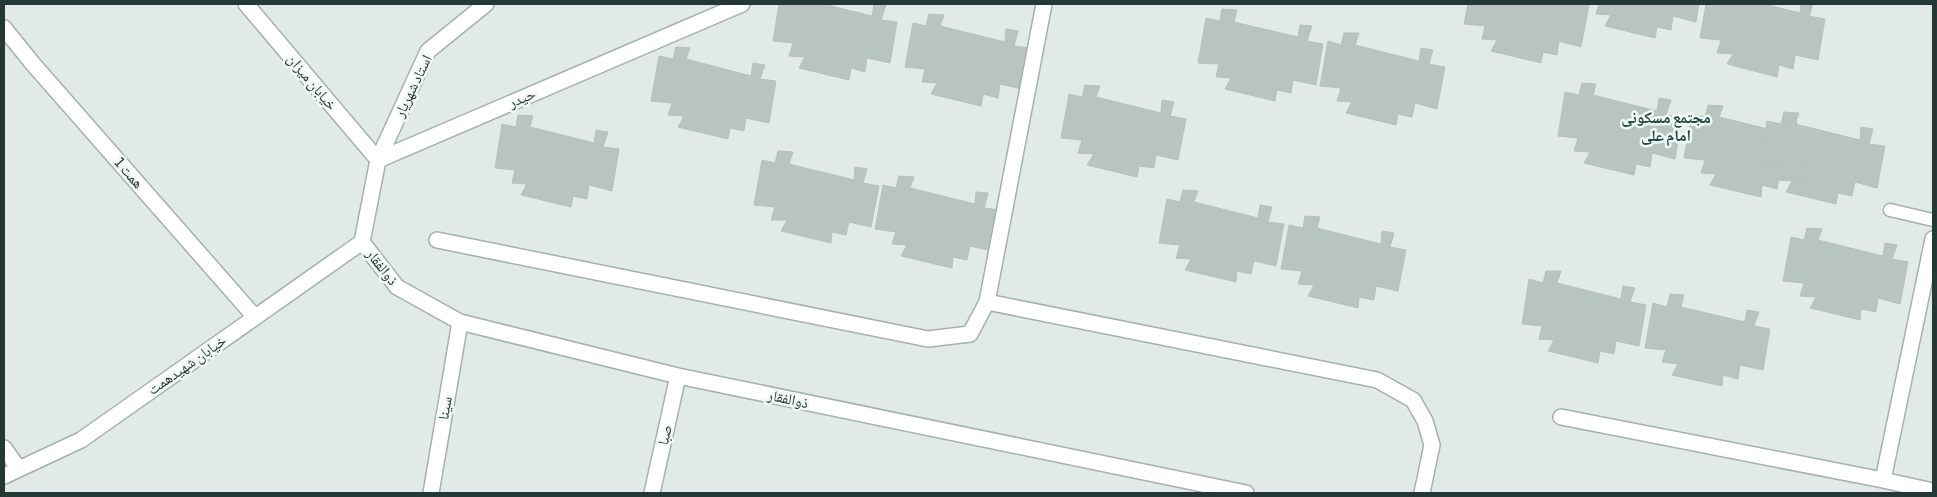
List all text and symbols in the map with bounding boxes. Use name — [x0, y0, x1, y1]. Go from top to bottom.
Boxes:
street label: خیابان میزان — [282, 50, 341, 115]
street label: استاد شهریار — [390, 52, 436, 121]
street label: حیدر — [505, 84, 539, 112]
district label: مجتمع مسکونی امام علی — [1621, 108, 1711, 147]
street label: همت 1 — [111, 154, 147, 192]
street label: ذوالفقار — [362, 244, 402, 289]
street label: خیابان شهیدهمت — [144, 331, 231, 399]
street label: ذوالفقار — [765, 386, 810, 412]
street label: سینا — [434, 395, 455, 421]
street label: صبا — [654, 423, 675, 447]

